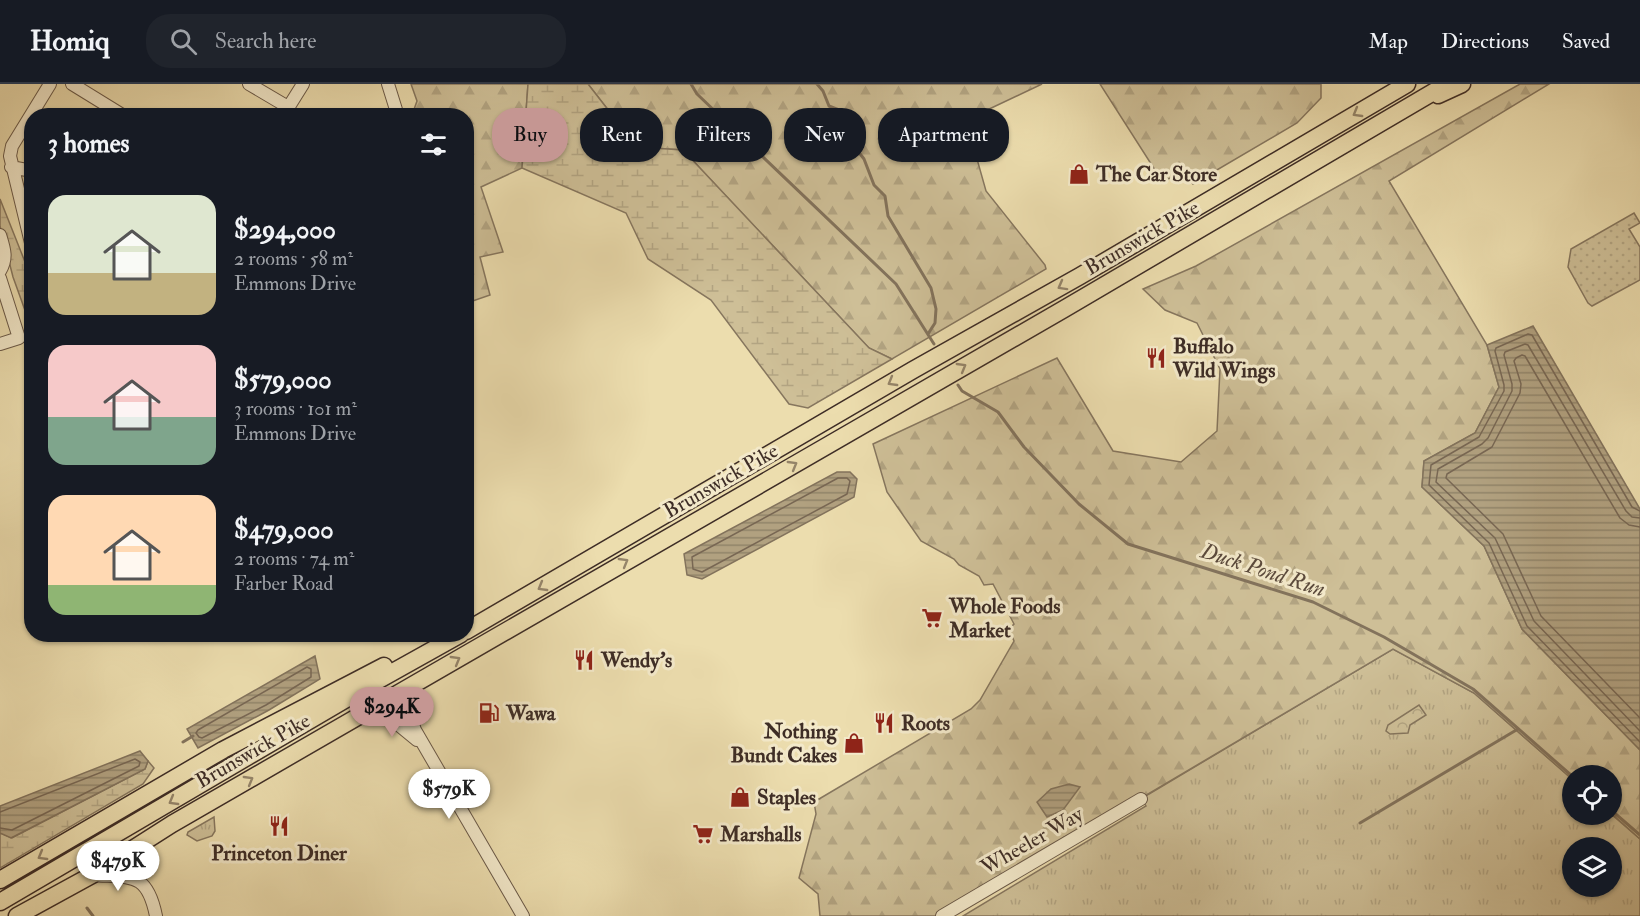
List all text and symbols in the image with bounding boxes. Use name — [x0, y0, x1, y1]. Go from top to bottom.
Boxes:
search box — [146, 14, 566, 68]
text: Homiq — [30, 24, 110, 59]
icon: search — [167, 25, 200, 58]
text: Search here — [215, 27, 316, 55]
text: Map — [1368, 28, 1408, 55]
text: Directions — [1441, 28, 1529, 55]
text: Saved — [1562, 28, 1610, 55]
one-way arrow — [1353, 106, 1363, 118]
chip: Buy — [492, 108, 568, 162]
chip: Rent — [580, 108, 663, 162]
chip: Filters — [675, 108, 772, 162]
chip: New — [784, 108, 866, 162]
chip: Apartment — [878, 108, 1009, 162]
text: 3 homes — [48, 128, 129, 160]
icon: filters — [417, 128, 450, 161]
place label: The Car Store — [1095, 161, 1217, 188]
shop icon: The Car Store — [1067, 162, 1091, 186]
street label: Brunswick Pike — [1080, 194, 1204, 282]
text: $294,000 — [234, 214, 336, 246]
icon: home — [96, 219, 168, 291]
text: 2 rooms · 58 m² — [234, 246, 353, 271]
text: Emmons Drive — [234, 271, 356, 296]
one-way arrow — [1057, 279, 1068, 290]
place label: Buffalo Wild Wings — [1172, 333, 1275, 384]
restaurant icon: Buffalo Wild Wings — [1144, 346, 1168, 370]
one-way arrow — [956, 363, 967, 375]
text: $579,000 — [234, 364, 332, 396]
icon: home — [96, 369, 168, 441]
one-way arrow — [888, 375, 898, 387]
text: 3 rooms · 101 m² — [234, 396, 357, 421]
text: Emmons Drive — [234, 421, 356, 446]
street label: Brunswick Pike — [659, 437, 783, 525]
one-way arrow — [787, 461, 798, 472]
text: $479,000 — [234, 514, 334, 546]
icon: home — [96, 519, 168, 591]
water label: Duck Pond Run — [1196, 536, 1329, 603]
text: 2 rooms · 74 m² — [234, 546, 355, 571]
one-way arrow — [618, 558, 629, 569]
text: Farber Road — [234, 571, 333, 596]
one-way arrow — [538, 580, 549, 591]
place label: Whole Foods Market — [948, 593, 1061, 644]
supermarket icon: Whole Foods Market — [920, 606, 944, 630]
place label: Wendy's — [600, 647, 672, 674]
restaurant icon: Wendy's — [572, 648, 596, 672]
one-way arrow — [450, 655, 460, 667]
pin: $294K — [350, 687, 434, 738]
text: $294K — [364, 694, 420, 719]
place label: Wawa — [505, 700, 557, 727]
fuel station icon: Wawa — [477, 701, 501, 725]
street label: Brunswick Pike — [191, 707, 315, 795]
place label: Roots — [901, 710, 950, 737]
restaurant icon: Roots — [872, 711, 896, 735]
place label: Nothing Bundt Cakes — [730, 718, 838, 769]
shop icon: Nothing Bundt Cakes — [842, 731, 866, 755]
map controls — [1562, 765, 1622, 897]
button: locate — [1562, 765, 1622, 825]
pin: $579K — [407, 769, 491, 820]
one-way arrow — [243, 775, 253, 787]
text: $579K — [422, 776, 476, 801]
place label: Staples — [757, 784, 816, 811]
shop icon: Staples — [728, 785, 752, 809]
one-way arrow — [169, 793, 179, 805]
street label: Wheeler Way — [975, 801, 1089, 882]
restaurant icon: Princeton Diner — [267, 814, 291, 838]
place label: Marshalls — [719, 821, 801, 848]
supermarket icon: Marshalls — [691, 822, 715, 846]
button: layers — [1562, 837, 1622, 897]
place label: Princeton Diner — [211, 840, 348, 867]
pin: $479K — [76, 841, 160, 892]
text: $479K — [90, 848, 146, 873]
one-way arrow — [38, 849, 48, 860]

